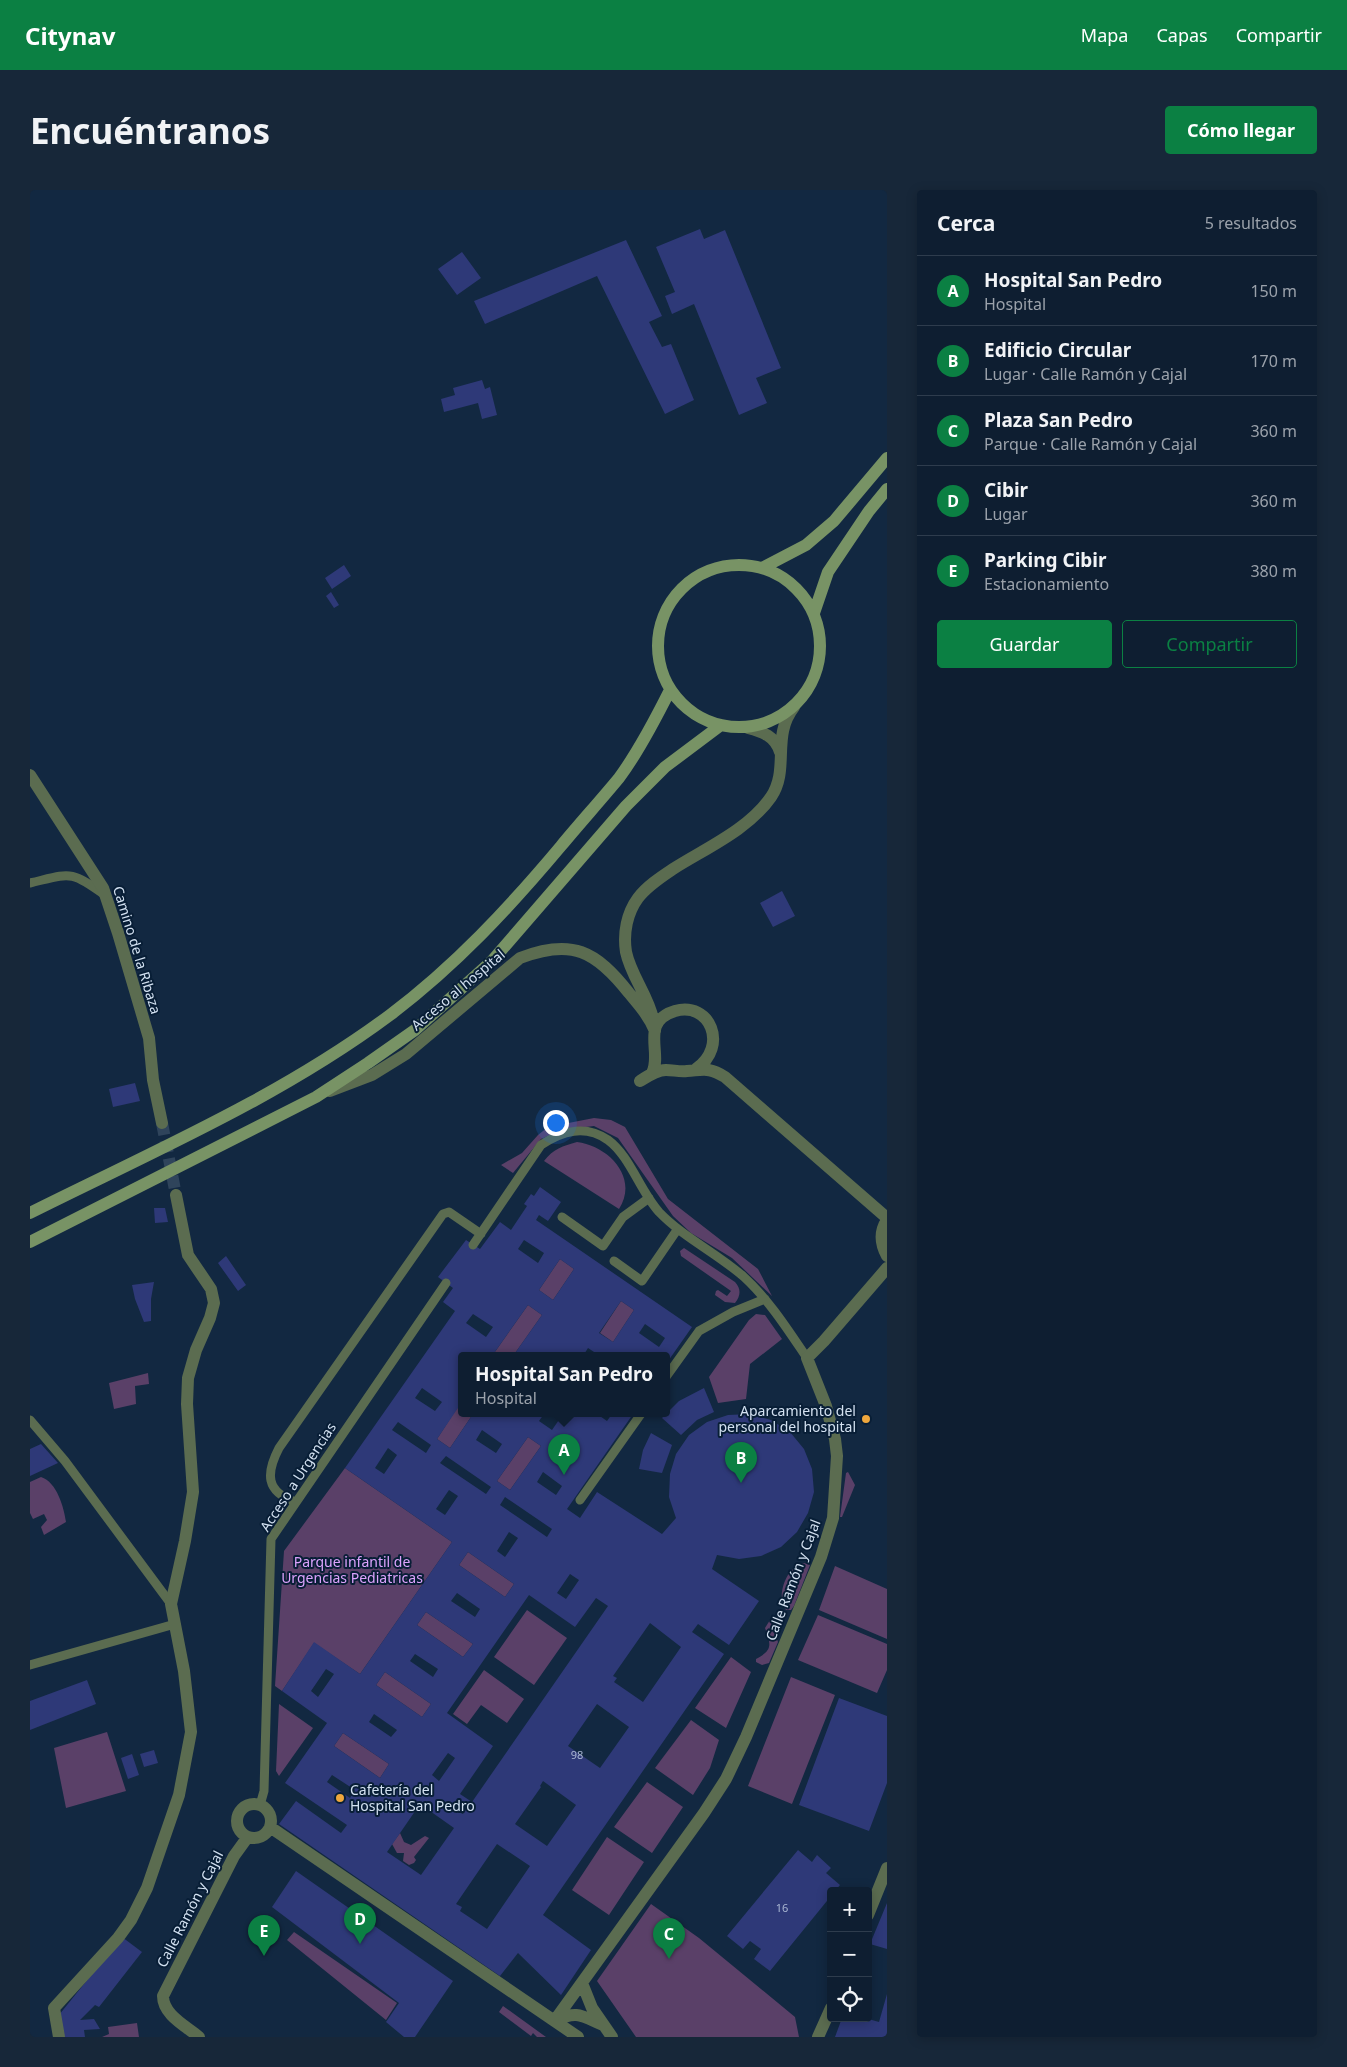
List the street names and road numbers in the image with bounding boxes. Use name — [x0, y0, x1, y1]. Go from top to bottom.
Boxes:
street label: Camino de la Ribaza — [109, 884, 166, 1016]
street label: Acceso al hospital — [407, 945, 509, 1034]
street label: Acceso a Urgencias — [255, 1418, 340, 1535]
street label: Calle Ramón y Cajal — [761, 1516, 824, 1643]
street label: Calle Ramón y Cajal — [152, 1847, 227, 1970]

